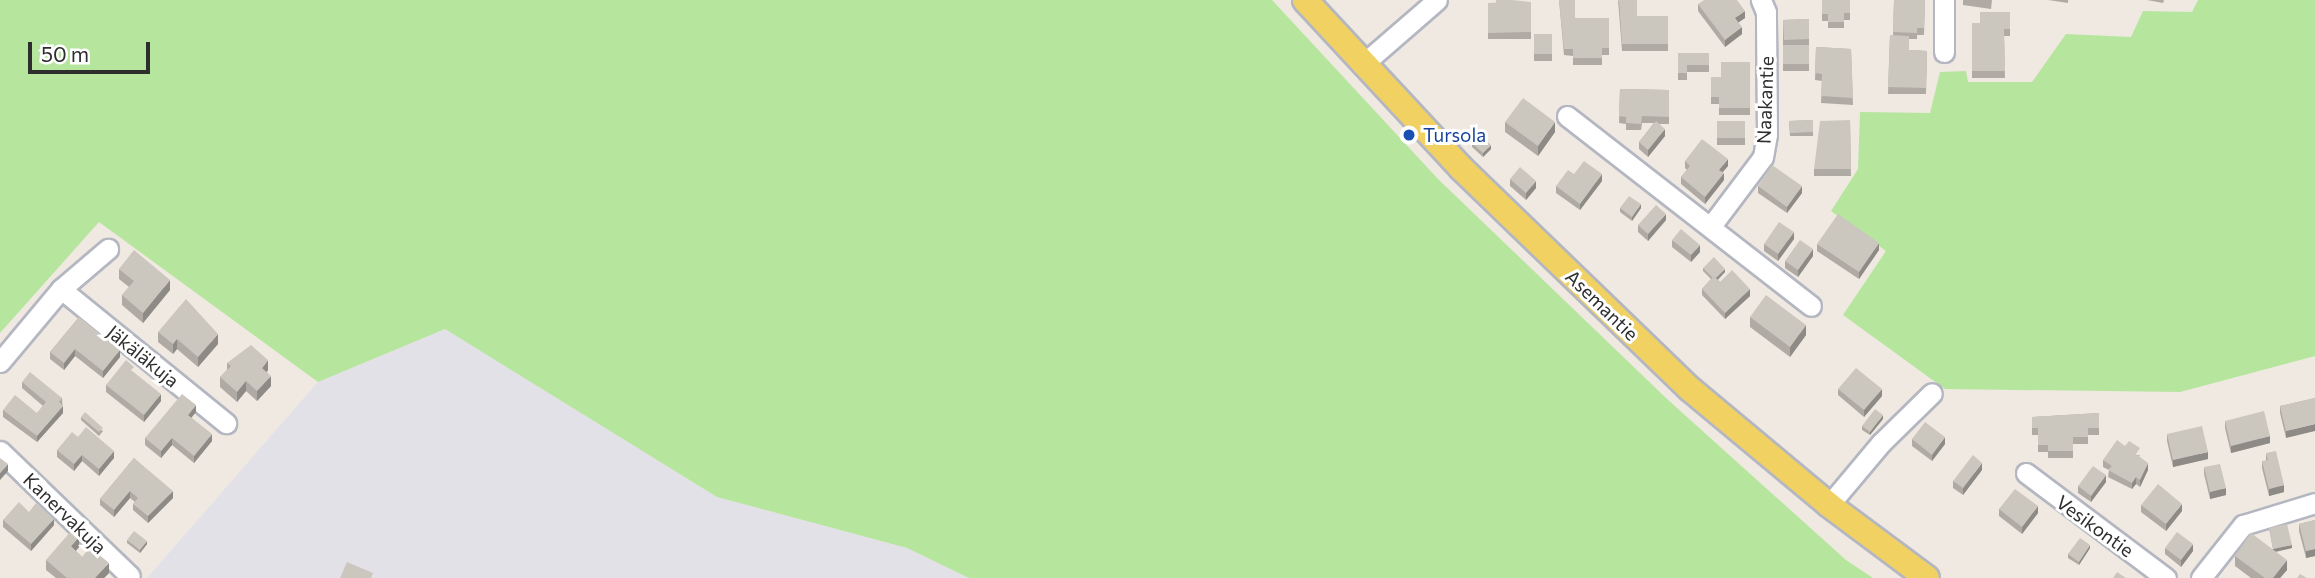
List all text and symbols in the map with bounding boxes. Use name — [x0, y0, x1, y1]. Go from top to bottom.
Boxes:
scale bar — [32, 28, 154, 72]
text: 50 m — [41, 41, 89, 66]
street label: Naakantie — [1752, 56, 1778, 144]
place label: Tursola — [1423, 124, 1486, 146]
marker: Tursola — [1401, 127, 1417, 143]
street label: Asemantie — [1561, 265, 1643, 345]
street label: Jäkäläkuja — [102, 320, 184, 392]
street label: Kanervakuja — [19, 468, 111, 558]
street label: Vesikontie — [2052, 490, 2138, 562]

